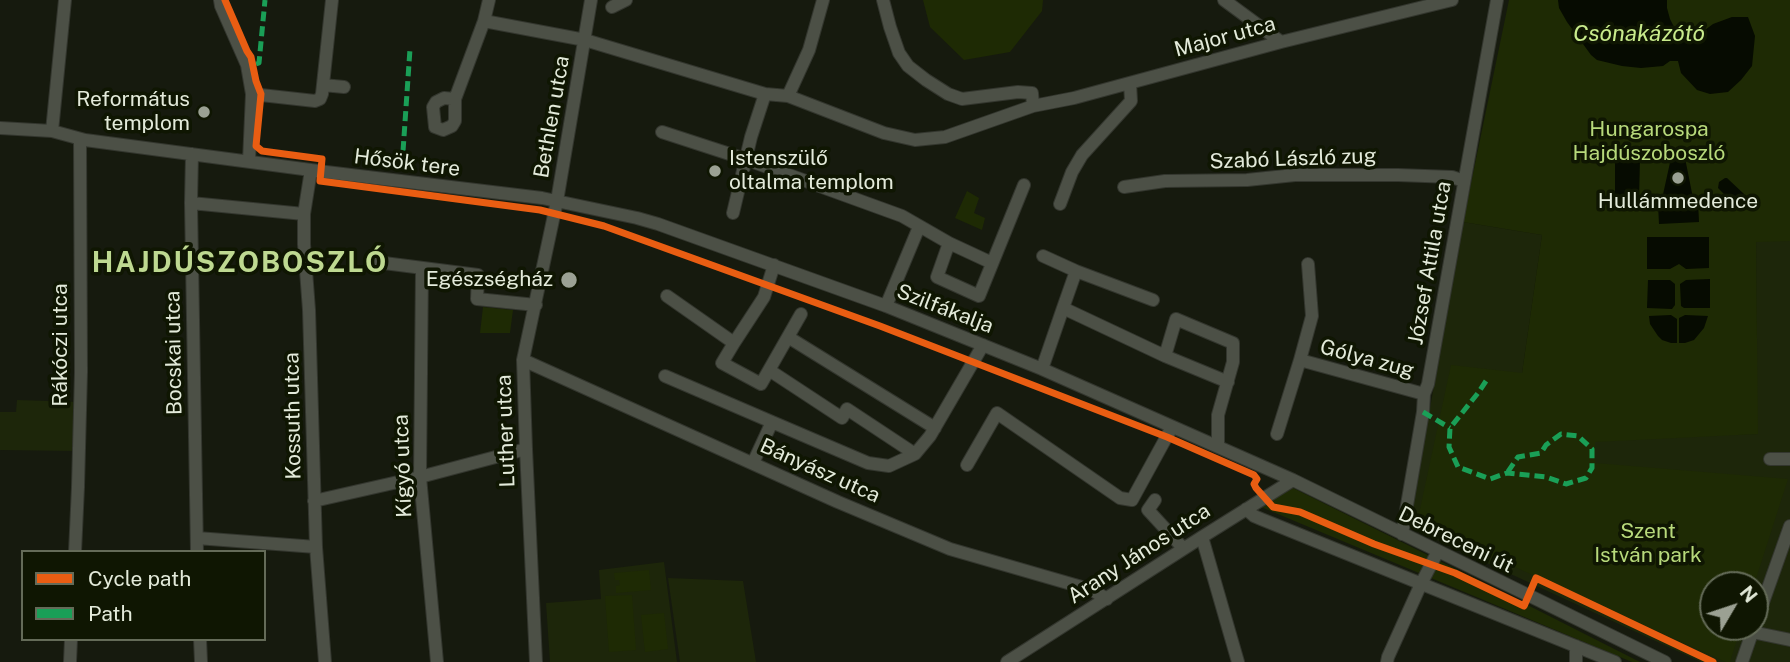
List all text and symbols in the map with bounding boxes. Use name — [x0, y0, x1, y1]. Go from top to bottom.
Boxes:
street label: Major utca — [1172, 11, 1278, 63]
water label: Csónakázótó — [1573, 20, 1705, 48]
street label: Bethlen utca — [529, 54, 575, 180]
place label: Református templom — [76, 87, 190, 137]
marker: Református templom — [196, 104, 212, 120]
park label: Hungarospa Hajdúszoboszló — [1573, 117, 1725, 167]
street label: Szabó László zug — [1209, 143, 1377, 175]
street label: Hősök tere — [352, 144, 462, 182]
place label: Istenszülő oltalma templom — [729, 146, 894, 196]
marker: Istenszülő oltalma templom — [707, 163, 723, 179]
marker: Hullámmedence — [1670, 170, 1686, 186]
street label: József Attila utca — [1403, 179, 1457, 347]
place label: Hullámmedence — [1598, 189, 1758, 215]
district label: HAJDÚSZOBOSZLÓ — [94, 246, 386, 280]
place label: Egészségház — [426, 267, 553, 293]
marker: Egészségház — [559, 270, 579, 290]
street label: Szilfákalja — [893, 279, 997, 339]
street label: Rákóczi utca — [48, 283, 74, 407]
street label: Bocskai utca — [160, 291, 188, 415]
street label: Gólya zug — [1317, 334, 1417, 384]
street label: Kossuth utca — [279, 352, 307, 480]
street label: Luther utca — [491, 374, 521, 488]
street label: Kígyó utca — [389, 414, 417, 518]
street label: Bányász utca — [756, 433, 884, 509]
street label: Arany János utca — [1063, 499, 1215, 609]
street label: Debreceni út — [1394, 501, 1518, 579]
park label: Szent István park — [1594, 519, 1702, 569]
legend — [21, 550, 266, 641]
text: Cycle path — [88, 566, 191, 591]
north arrow — [1699, 571, 1769, 641]
text: N — [1736, 581, 1762, 607]
text: Path — [88, 601, 133, 626]

